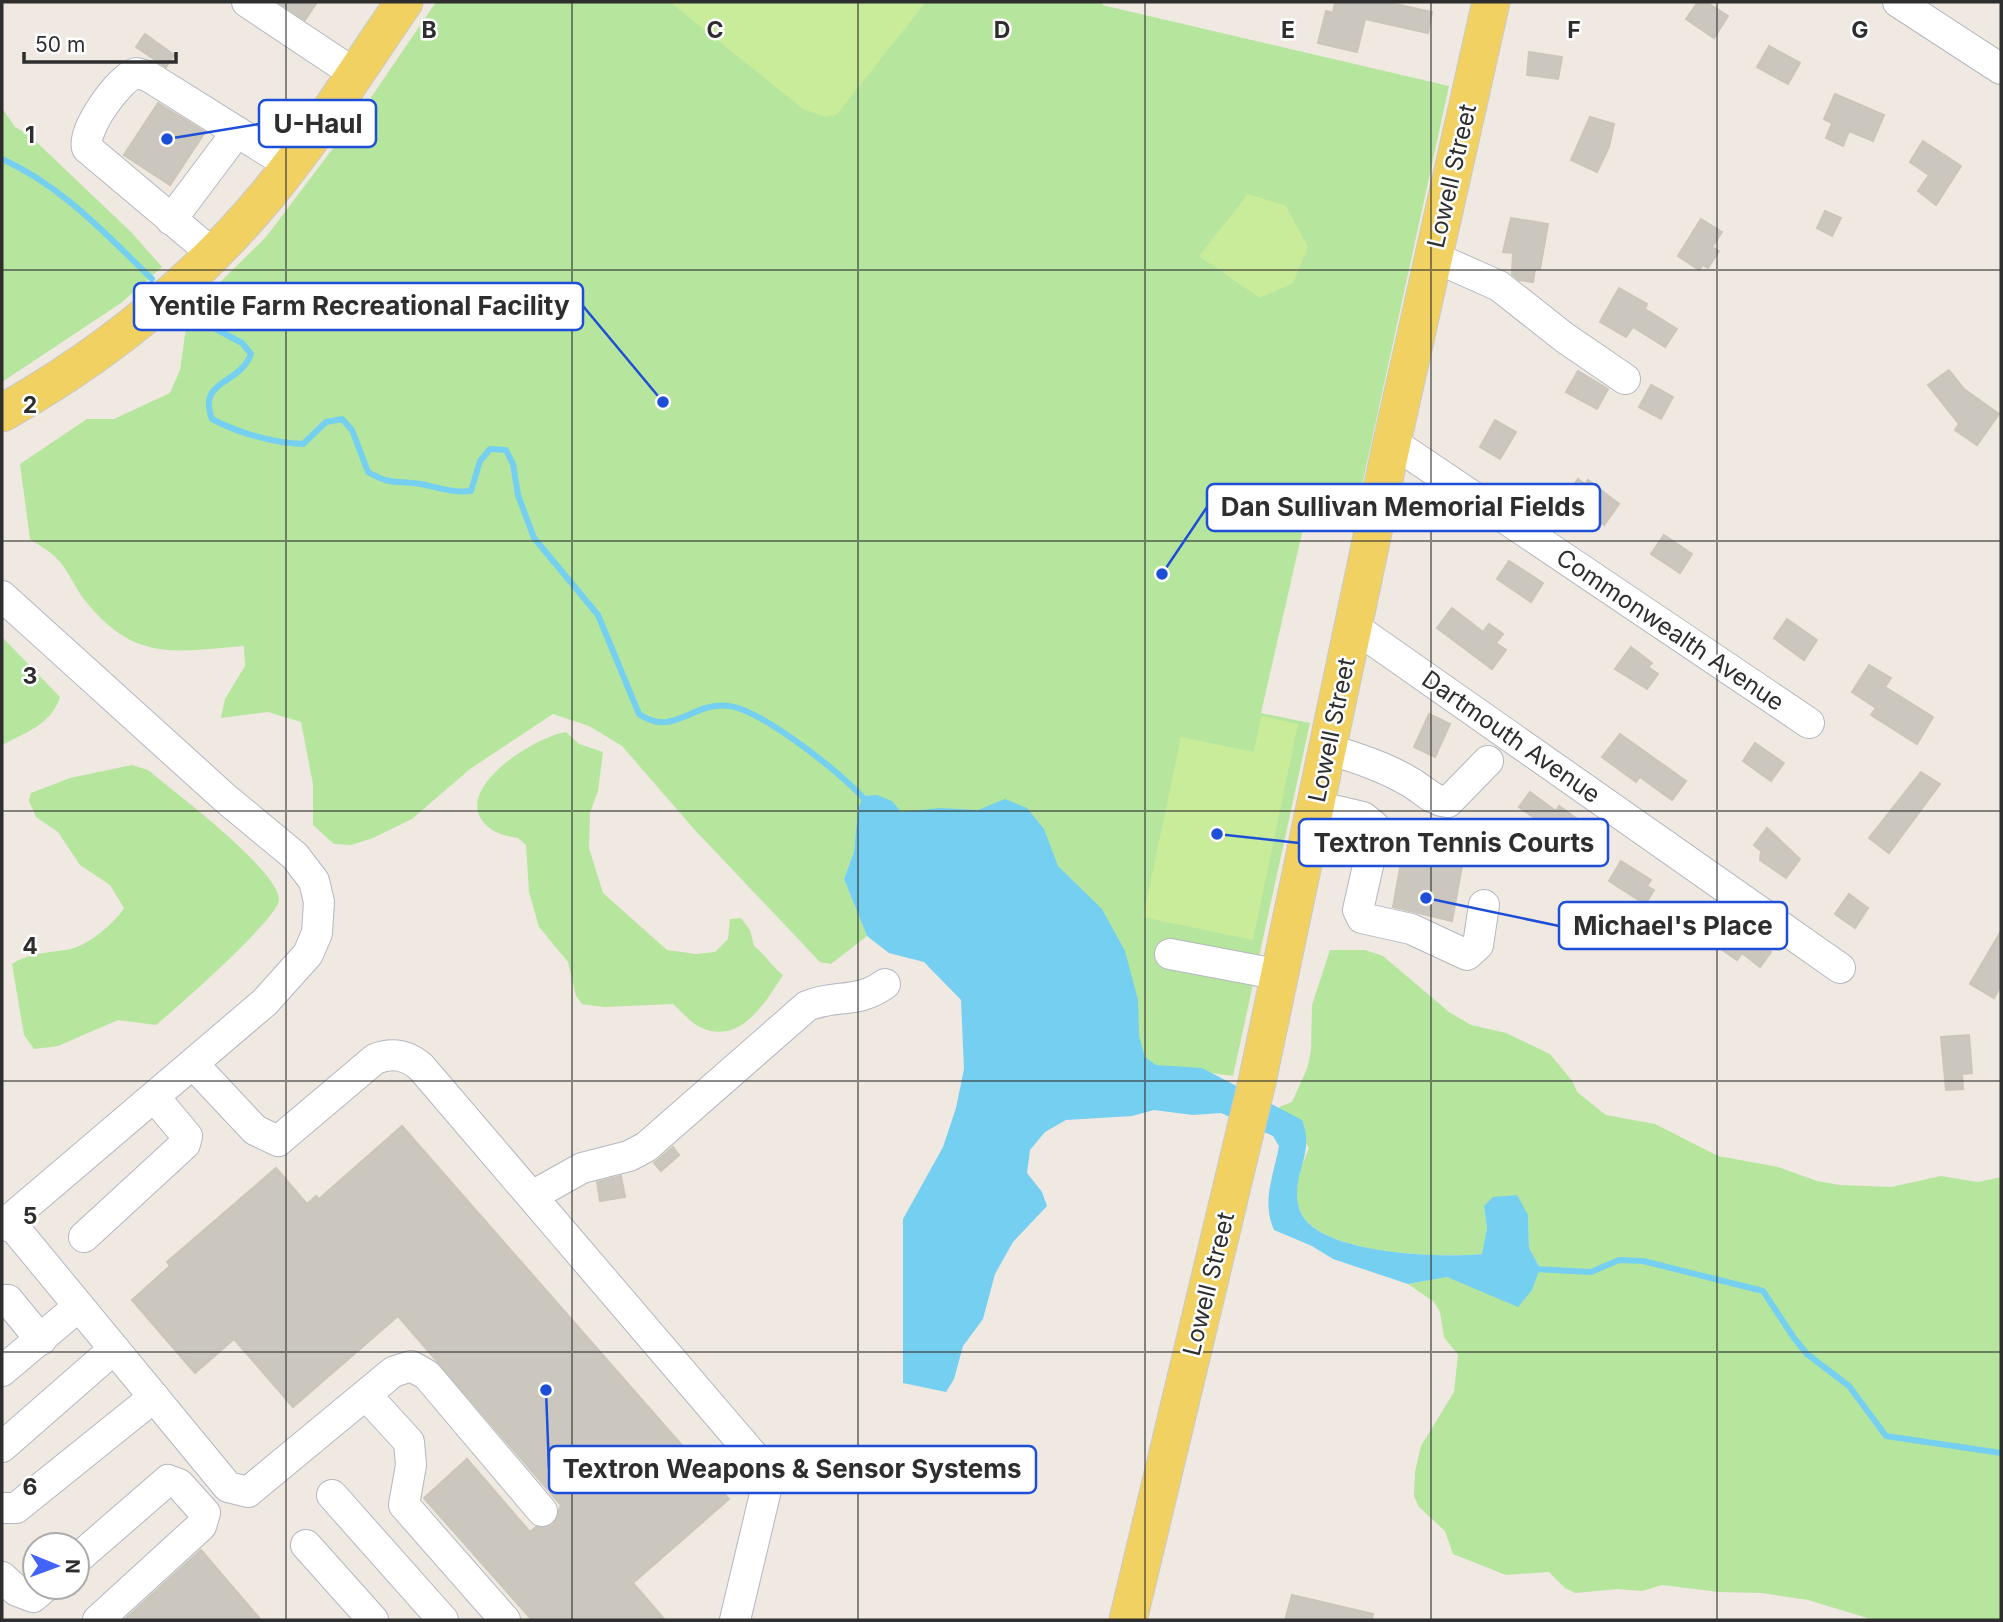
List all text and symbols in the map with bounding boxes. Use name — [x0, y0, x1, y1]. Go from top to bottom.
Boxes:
text: B — [421, 16, 437, 44]
text: C — [706, 16, 724, 44]
text: D — [994, 16, 1010, 44]
text: E — [1281, 16, 1295, 44]
text: F — [1567, 16, 1581, 44]
text: G — [1851, 16, 1869, 44]
scale bar — [24, 21, 177, 65]
text: 50 m — [35, 32, 85, 57]
callout: U-Haul — [259, 100, 376, 147]
street label: Lowell Street — [1421, 101, 1482, 251]
text: U-Haul — [274, 108, 362, 139]
text: 1 — [25, 121, 35, 149]
callout: Yentile Farm Recreational Facility — [134, 283, 583, 330]
text: Yentile Farm Recreational Facility — [148, 290, 570, 321]
text: 2 — [23, 391, 37, 419]
callout: Dan Sullivan Memorial Fields — [1207, 484, 1600, 531]
text: Dan Sullivan Memorial Fields — [1221, 491, 1585, 522]
street label: Commonwealth Avenue — [1551, 542, 1790, 717]
street label: Lowell Street — [1302, 655, 1361, 805]
text: 3 — [23, 662, 37, 690]
street label: Dartmouth Avenue — [1417, 664, 1606, 809]
callout: Textron Tennis Courts — [1299, 819, 1608, 866]
text: Textron Tennis Courts — [1314, 827, 1594, 858]
callout: Michael's Place — [1559, 902, 1787, 949]
text: Michael's Place — [1573, 910, 1773, 941]
text: 4 — [22, 932, 38, 960]
text: 5 — [23, 1202, 37, 1230]
street label: Lowell Street — [1177, 1209, 1240, 1359]
callout: Textron Weapons & Sensor Systems — [549, 1446, 1036, 1493]
text: Textron Weapons & Sensor Systems — [562, 1453, 1022, 1484]
text: 6 — [23, 1473, 37, 1501]
north arrow — [21, 1531, 91, 1601]
text: N — [61, 1559, 84, 1574]

